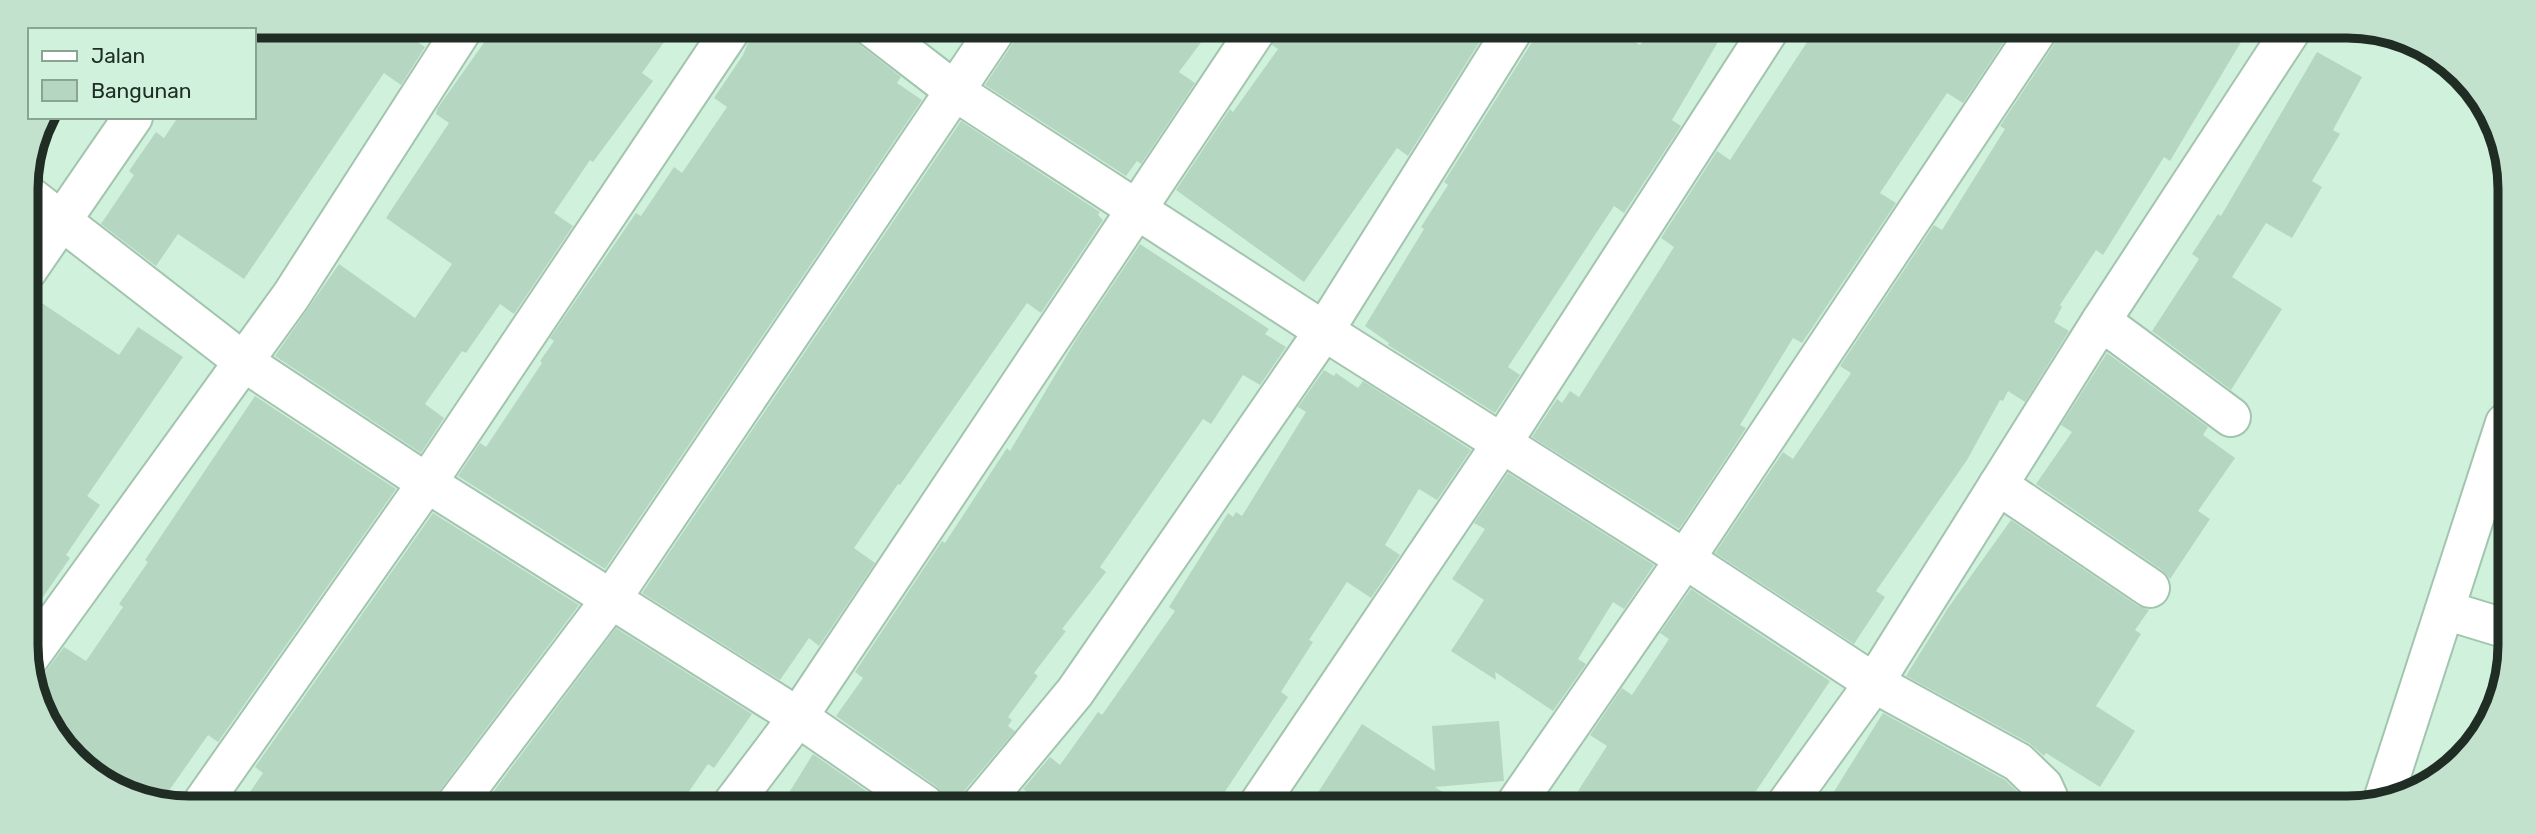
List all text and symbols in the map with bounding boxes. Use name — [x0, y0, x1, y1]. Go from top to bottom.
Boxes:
legend — [28, 28, 256, 119]
text: Jalan — [91, 43, 145, 68]
text: Bangunan — [91, 78, 192, 103]

